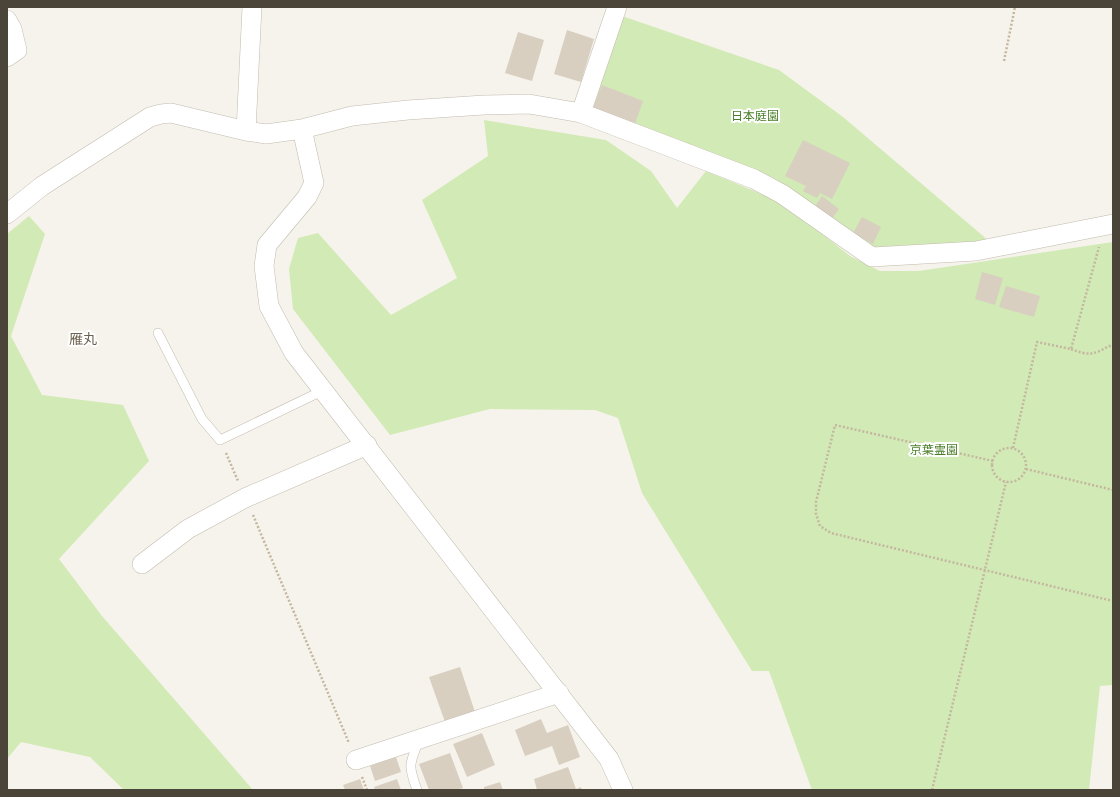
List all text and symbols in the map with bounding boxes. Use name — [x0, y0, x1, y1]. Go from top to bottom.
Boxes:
park label: 日本庭園 — [731, 109, 779, 123]
district label: 雁丸 — [69, 331, 97, 348]
park label: 京葉霊園 — [910, 443, 958, 457]

